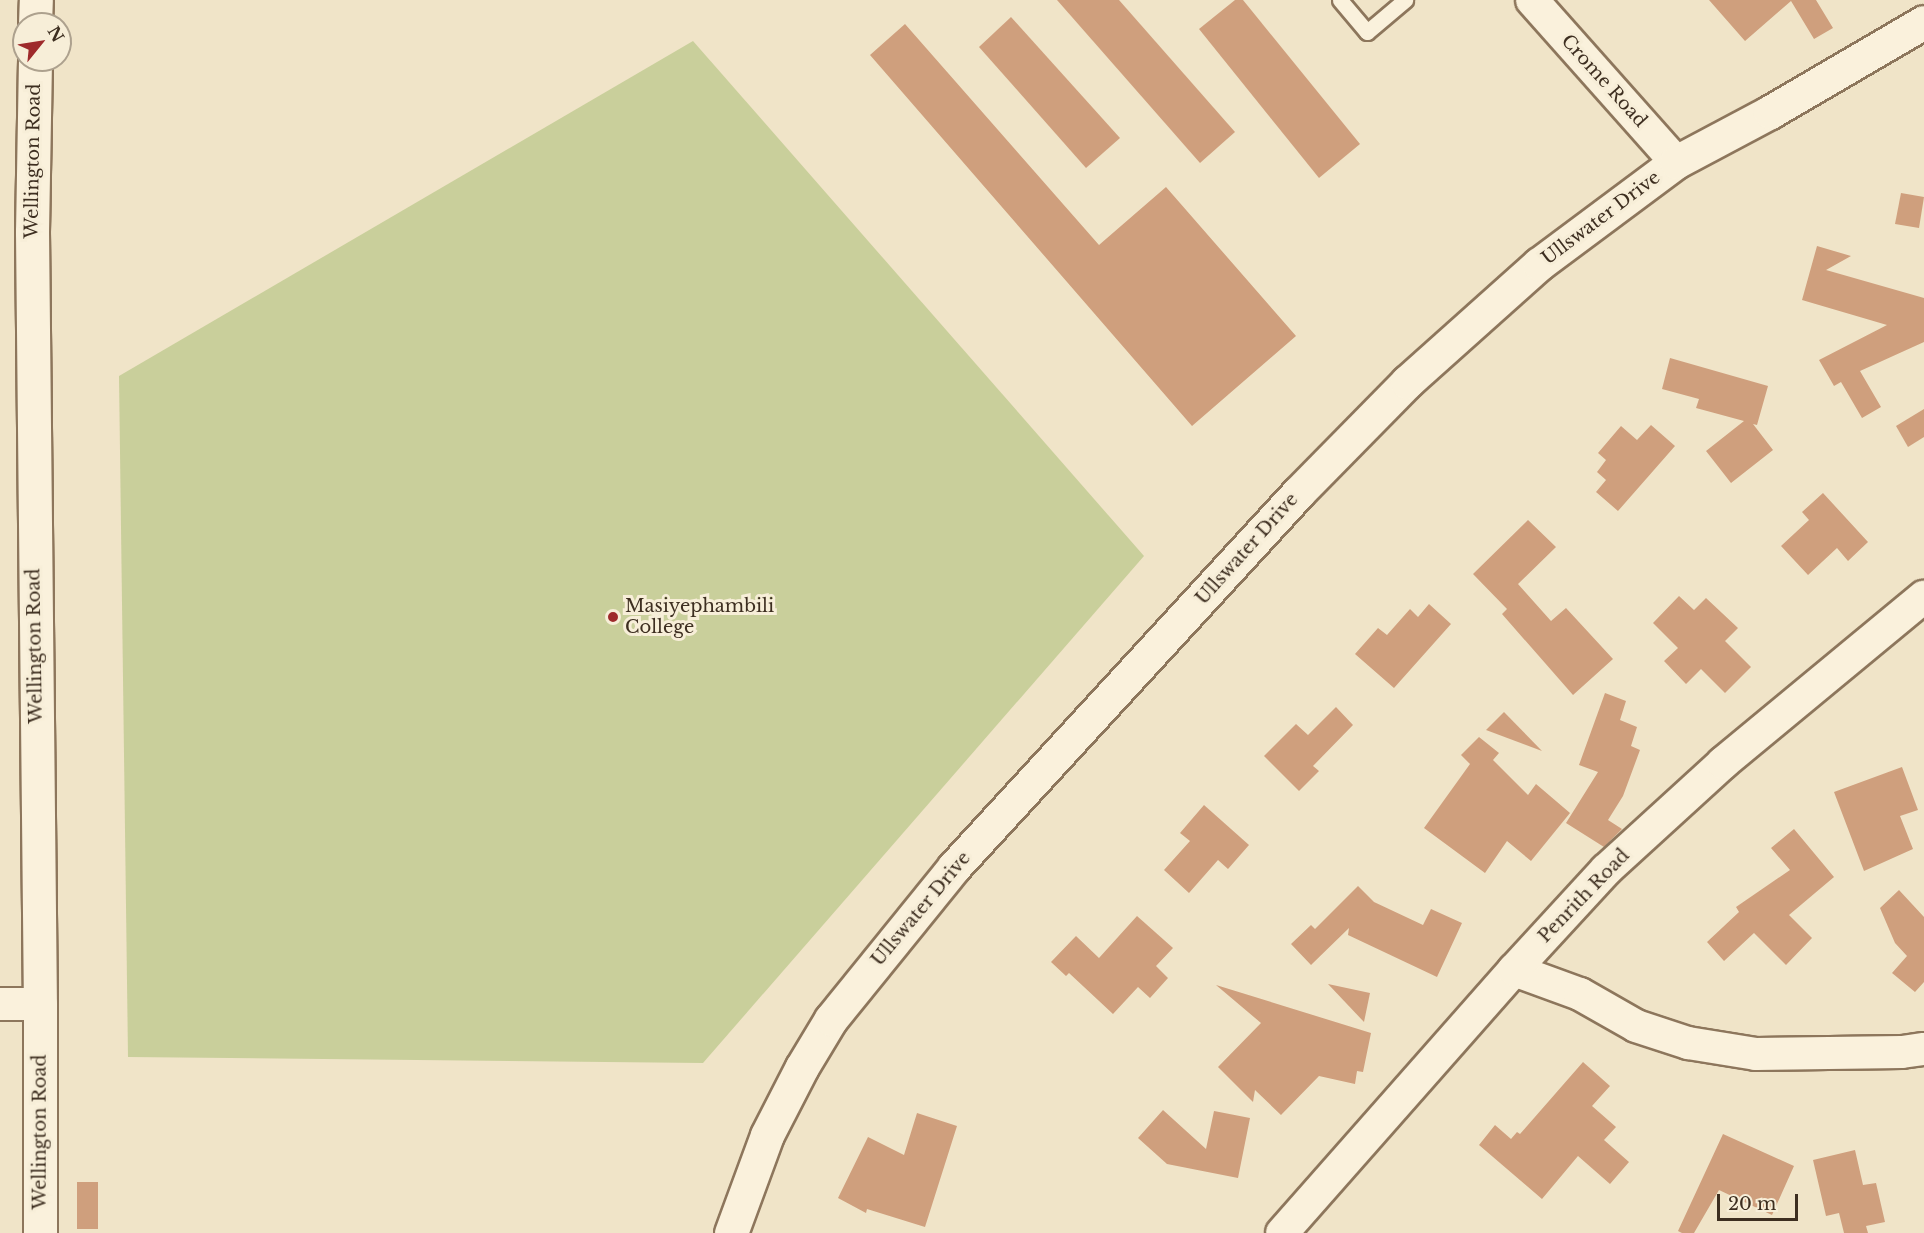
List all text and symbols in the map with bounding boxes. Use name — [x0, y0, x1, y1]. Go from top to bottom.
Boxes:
north arrow — [12, 12, 72, 72]
text: N — [43, 22, 68, 46]
street label: Crome Road — [1557, 30, 1651, 132]
street label: Wellington Road — [21, 83, 45, 239]
street label: Ullswater Drive — [1538, 166, 1664, 270]
street label: Ullswater Drive — [1191, 489, 1303, 609]
street label: Wellington Road — [23, 568, 47, 724]
place label: Masiyephambili College — [625, 596, 774, 638]
marker: Masiyephambili College — [606, 610, 620, 624]
street label: Penrith Road — [1534, 845, 1634, 947]
street label: Ullswater Drive — [867, 847, 975, 971]
street label: Wellington Road — [29, 1054, 51, 1210]
scale bar — [1720, 1182, 1801, 1220]
text: 20 m — [1728, 1193, 1776, 1215]

